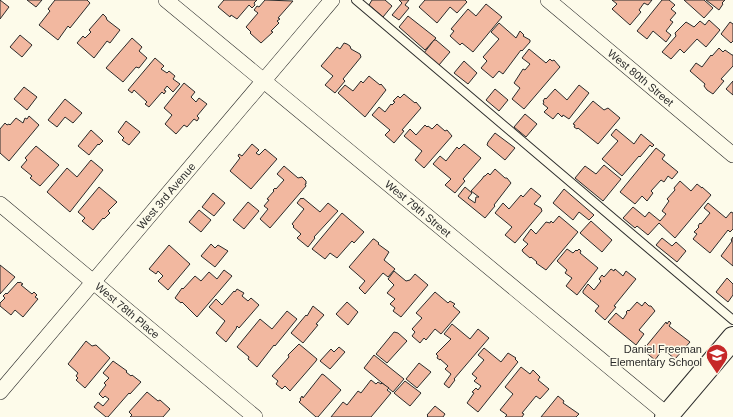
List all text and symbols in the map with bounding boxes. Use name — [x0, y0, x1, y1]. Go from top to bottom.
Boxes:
street label: West 80th Street — [606, 47, 676, 109]
street label: West 3rd Avenue — [135, 160, 198, 232]
street label: West 79th Street — [383, 178, 453, 239]
street label: West 78th Place — [93, 280, 162, 341]
school or university icon: Daniel Freeman Elementary School — [704, 342, 730, 375]
place label: Daniel Freeman Elementary School — [610, 343, 702, 368]

